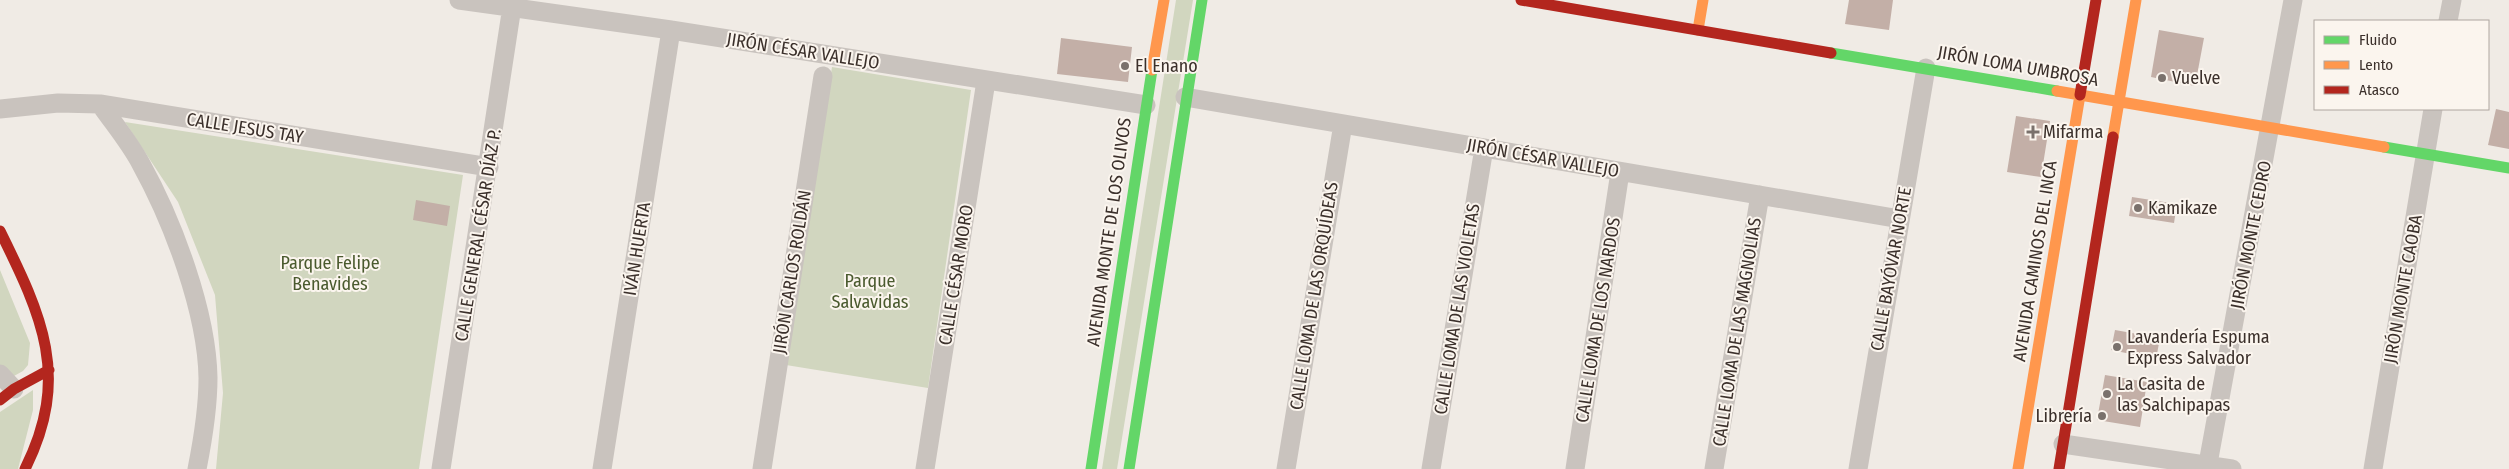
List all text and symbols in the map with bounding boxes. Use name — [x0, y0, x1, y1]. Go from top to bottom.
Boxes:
legend — [2314, 20, 2489, 110]
street label: JIRÓN CÉSAR VALLEJO — [725, 27, 881, 74]
text: Fluido — [2359, 31, 2397, 49]
street label: JIRÓN LOMA UMBROSA — [1936, 41, 2101, 91]
place label: El Enano — [1135, 55, 1198, 77]
text: Lento — [2359, 56, 2393, 74]
marker: El Enano — [1119, 60, 1131, 72]
place label: Vuelve — [2172, 67, 2221, 89]
marker: Vuelve — [2156, 72, 2168, 84]
text: Atasco — [2359, 81, 2399, 99]
street label: CALLE JESUS TAY — [185, 108, 305, 148]
street label: AVENIDA MONTE DE LOS OLIVOS — [1082, 116, 1136, 348]
place label: Mifarma — [2043, 121, 2103, 143]
marker: Mifarma — [2027, 126, 2039, 138]
street label: CALLE GENERAL CÉSAR DÍAZ P. — [449, 127, 506, 343]
street label: JIRÓN CÉSAR VALLEJO — [1465, 133, 1621, 182]
street label: AVENIDA CAMINOS DEL INCA — [2008, 158, 2062, 363]
street label: JIRÓN MONTE CEDRO — [2226, 159, 2276, 311]
street label: CALLE LOMA DE LAS ORQUÍDEAS — [1284, 180, 1343, 412]
street label: CALLE BAYÓVAR NORTE — [1866, 185, 1916, 353]
street label: JIRÓN CARLOS ROLDÁN — [767, 188, 816, 355]
place label: Kamikaze — [2148, 197, 2218, 219]
street label: IVÁN HUERTA — [618, 200, 655, 297]
street label: CALLE LOMA DE LAS VIOLETAS — [1429, 202, 1485, 416]
marker: Kamikaze — [2132, 202, 2144, 214]
street label: CALLE CÉSAR MORO — [933, 203, 978, 347]
street label: JIRÓN MONTE CAOBA — [2379, 212, 2427, 365]
street label: CALLE LOMA DE LOS NARDOS — [1571, 216, 1625, 424]
street label: CALLE LOMA DE LAS MAGNOLIAS — [1708, 216, 1766, 448]
park label: Parque Felipe Benavides — [280, 252, 380, 295]
park label: Parque Salvavidas — [831, 270, 909, 313]
place label: Lavandería Espuma Express Salvador — [2127, 326, 2270, 369]
marker: Lavandería Espuma Express Salvador — [2111, 341, 2123, 353]
place label: La Casita de las Salchipapas — [2117, 373, 2231, 416]
marker: La Casita de las Salchipapas — [2101, 388, 2113, 400]
place label: Librería — [2036, 405, 2092, 427]
marker: Librería — [2096, 410, 2108, 422]

